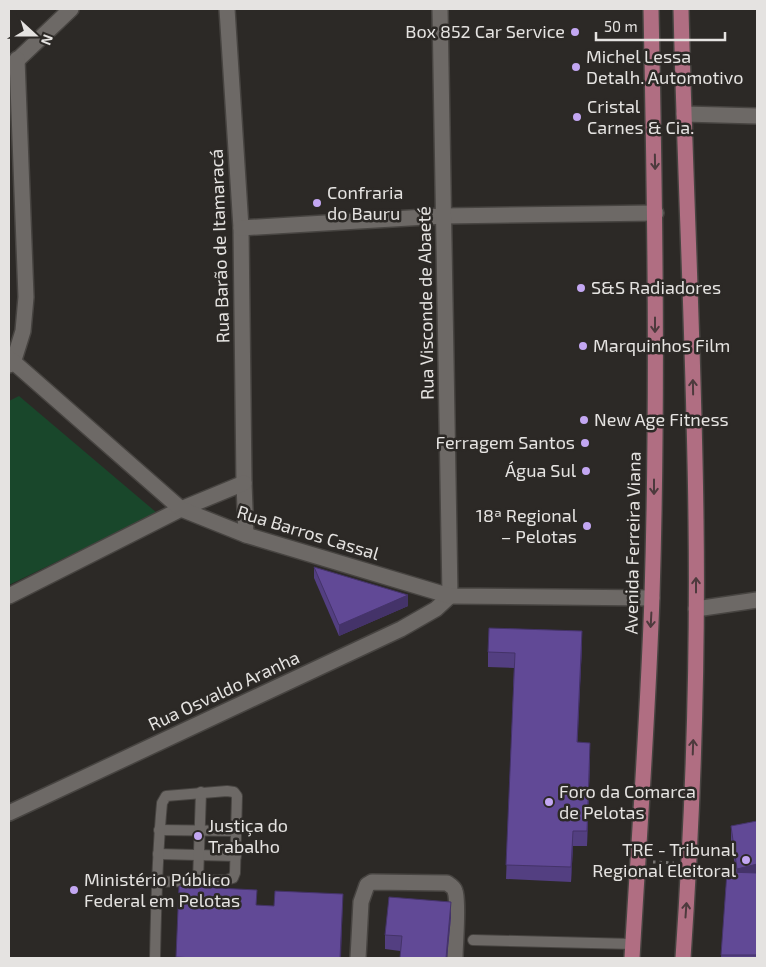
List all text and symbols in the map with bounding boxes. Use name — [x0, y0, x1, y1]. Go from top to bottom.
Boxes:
north arrow — [10, 10, 60, 60]
scale bar — [596, 10, 725, 42]
text: 50 m — [604, 17, 638, 35]
place label: Box 852 Car Service — [405, 20, 565, 42]
marker: Box 852 Car Service — [569, 26, 581, 38]
text: N — [38, 32, 57, 48]
place label: Michel Lessa Detalh. Automotivo — [586, 45, 743, 88]
marker: Michel Lessa Detalh. Automotivo — [570, 61, 582, 73]
place label: Cristal Carnes & Cia. — [587, 95, 694, 138]
marker: Cristal Carnes & Cia. — [571, 111, 583, 123]
street label: Rua Barão de Itamaracá — [205, 148, 233, 344]
one-way arrow — [650, 154, 659, 170]
place label: Confraria do Bauru — [327, 181, 403, 224]
marker: Confraria do Bauru — [311, 197, 323, 209]
street label: Rua Visconde de Abaeté — [412, 206, 438, 400]
place label: S&S Radiadores — [591, 276, 721, 298]
marker: S&S Radiadores — [575, 282, 587, 294]
one-way arrow — [650, 316, 660, 333]
place label: Marquinhos Film — [593, 334, 730, 356]
marker: Marquinhos Film — [577, 340, 589, 352]
one-way arrow — [688, 380, 697, 396]
place label: New Age Fitness — [594, 408, 729, 430]
marker: New Age Fitness — [578, 414, 590, 426]
place label: Ferragem Santos — [436, 431, 575, 453]
marker: Ferragem Santos — [579, 437, 591, 449]
street label: Avenida Ferreira Viana — [619, 451, 645, 635]
place label: Água Sul — [505, 459, 577, 481]
marker: Água Sul — [580, 465, 592, 477]
one-way arrow — [649, 479, 659, 495]
street label: Rua Barros Cassal — [235, 500, 383, 564]
place label: 18ª Regional – Pelotas — [476, 504, 578, 547]
marker: 18ª Regional – Pelotas — [581, 520, 593, 532]
one-way arrow — [691, 577, 701, 594]
one-way arrow — [646, 612, 655, 628]
street label: Rua Osvaldo Aranha — [144, 645, 303, 735]
one-way arrow — [688, 740, 697, 756]
place label: Foro da Comarca de Pelotas — [559, 780, 696, 823]
marker: Foro da Comarca de Pelotas — [543, 796, 555, 808]
place label: Justiça do Trabalho — [208, 814, 288, 857]
marker: Justiça do Trabalho — [192, 830, 204, 842]
place label: TRE - Tribunal Regional Eleitoral — [592, 838, 737, 881]
marker: TRE - Tribunal Regional Eleitoral — [740, 854, 752, 866]
place label: Ministério Público Federal em Pelotas — [84, 868, 240, 911]
marker: Ministério Público Federal em Pelotas — [68, 884, 80, 896]
one-way arrow — [682, 902, 691, 918]

